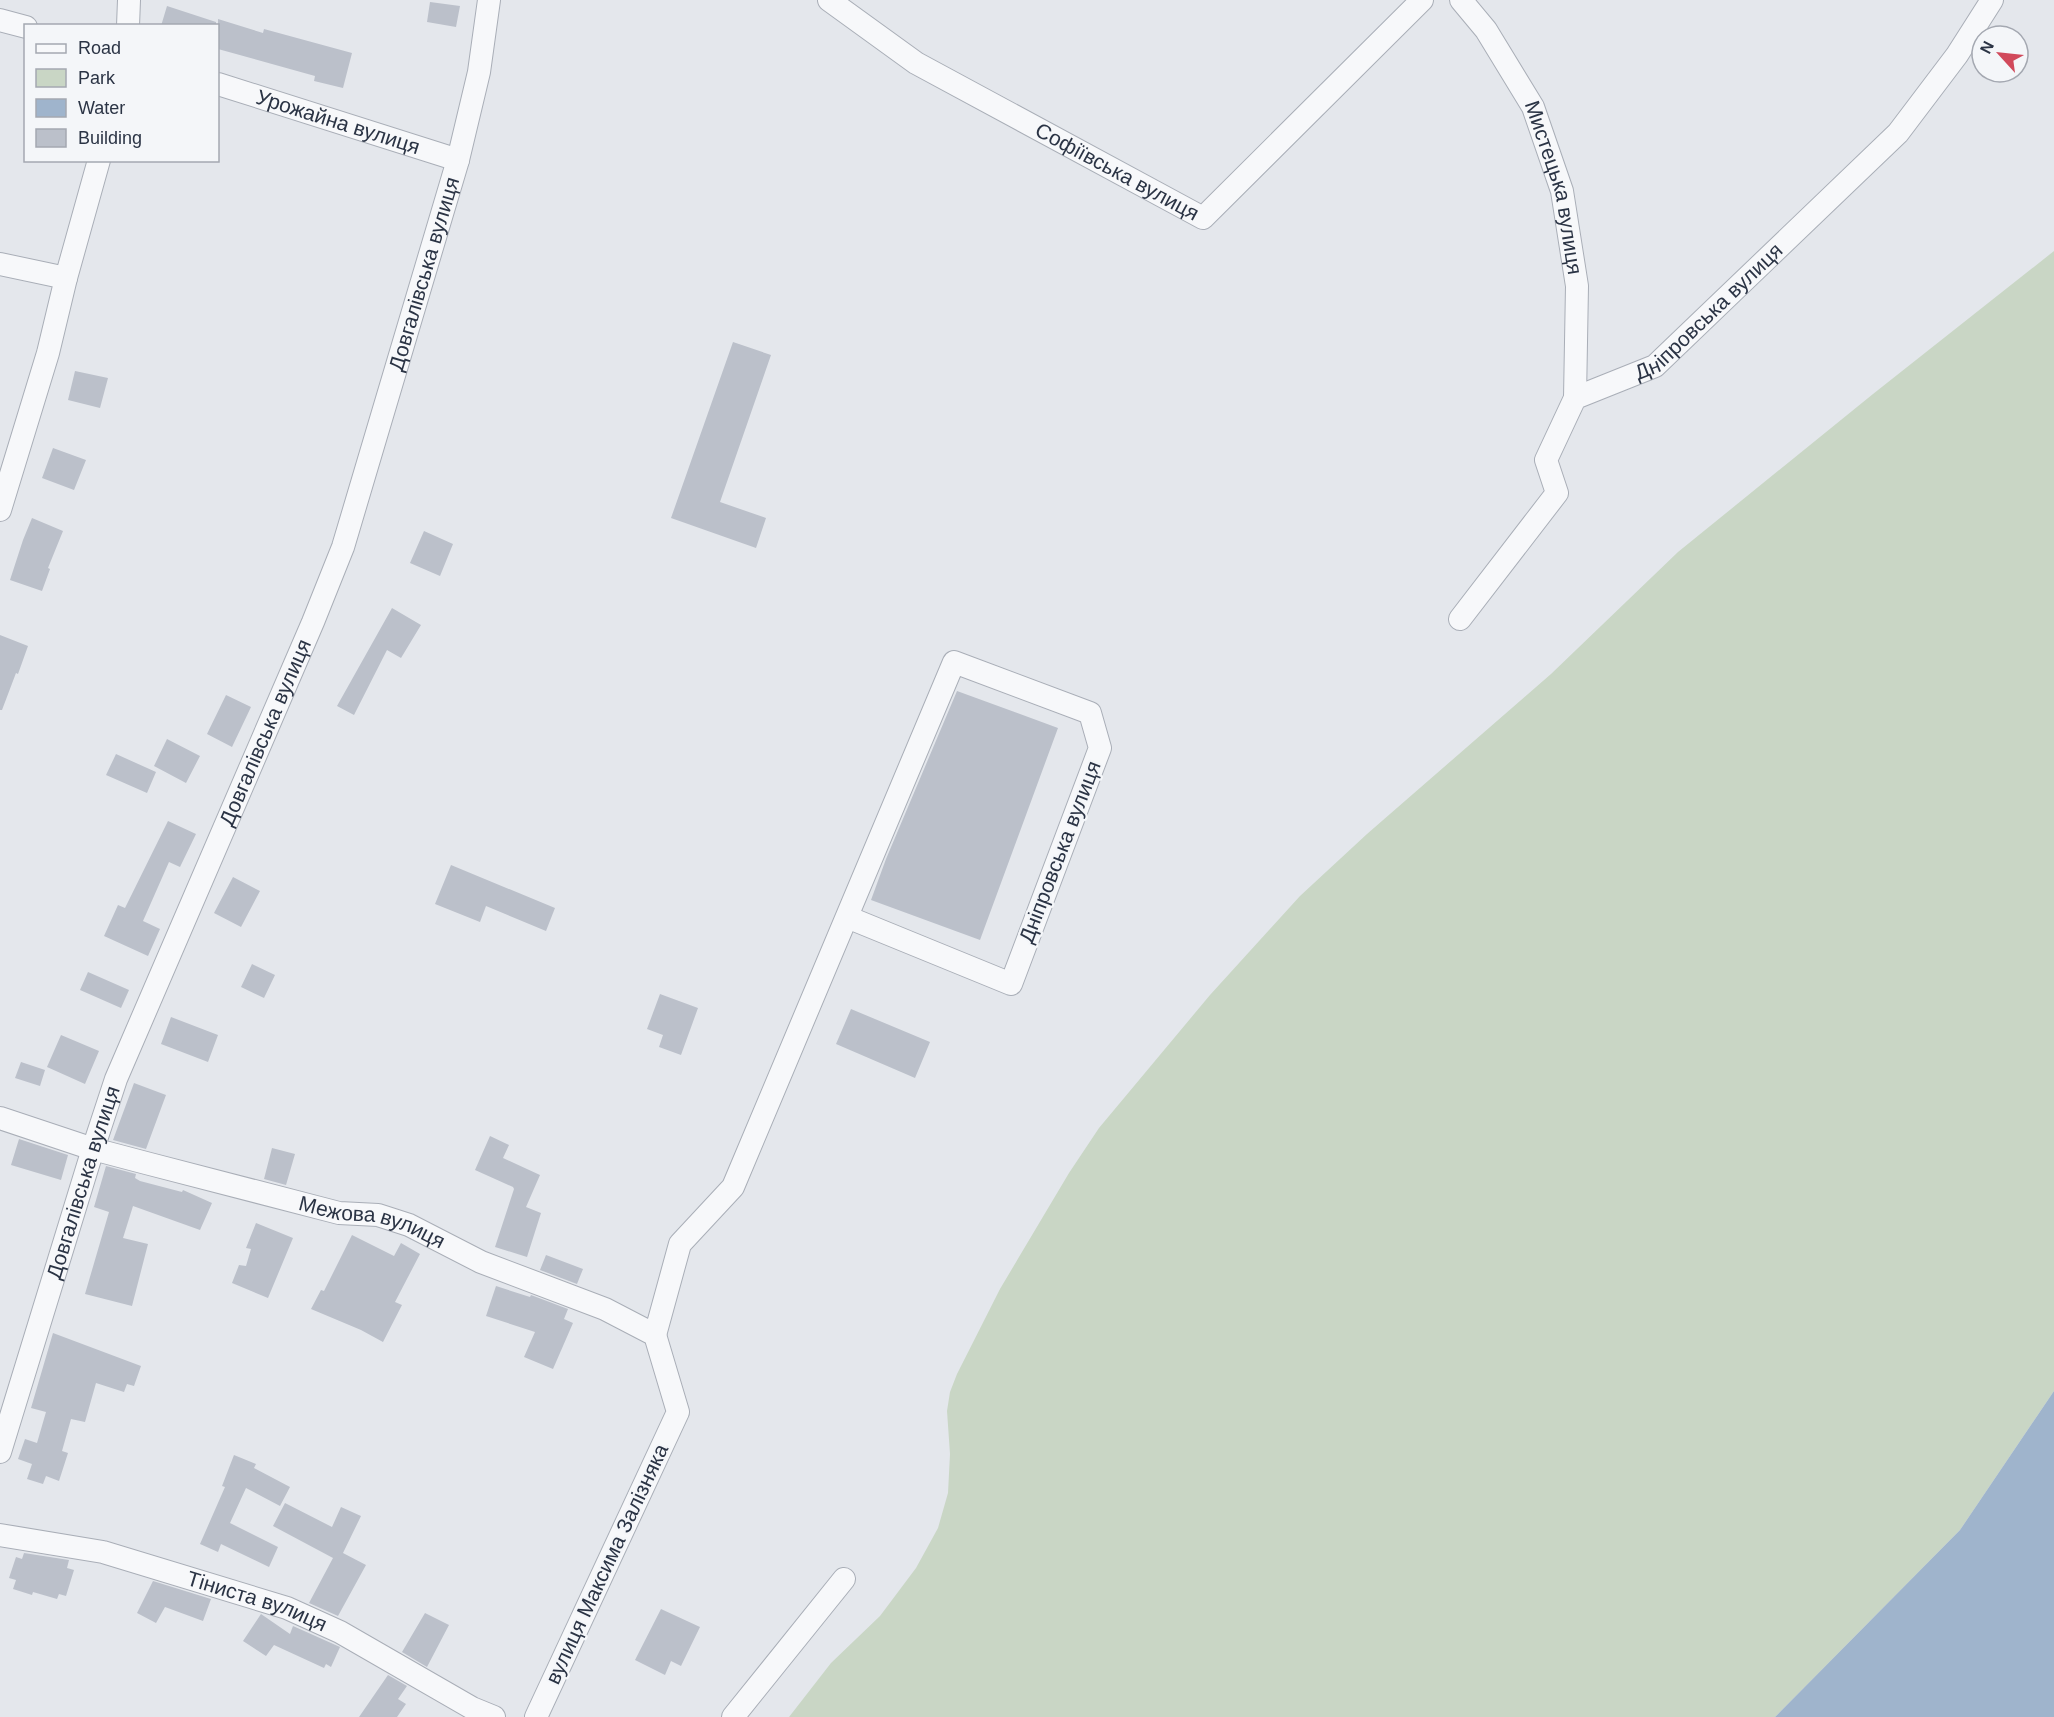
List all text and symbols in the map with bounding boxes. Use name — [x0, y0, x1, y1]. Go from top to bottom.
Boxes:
legend — [24, 24, 219, 162]
north arrow — [1970, 24, 2030, 84]
text: Road — [78, 38, 121, 58]
text: N — [1977, 38, 1997, 56]
text: Park — [78, 68, 116, 88]
street label: Урожайна вулиця — [254, 85, 423, 158]
text: Water — [78, 98, 125, 118]
street label: Мистецька вулиця — [1521, 98, 1587, 276]
street label: Софіївська вулиця — [1032, 118, 1203, 225]
text: Building — [78, 128, 142, 148]
street label: Довгалівська вулиця — [384, 174, 463, 373]
street label: Дніпровська вулиця — [1631, 238, 1787, 384]
street label: Довгалівська вулиця — [215, 635, 315, 829]
street label: Дніпровська вулиця — [1014, 758, 1105, 946]
street label: Довгалівська вулиця — [42, 1083, 124, 1282]
street label: Межова вулиця — [297, 1191, 449, 1253]
street label: вулиця Максима Залізняка — [541, 1440, 673, 1687]
street label: Тіниста вулиця — [184, 1566, 331, 1636]

